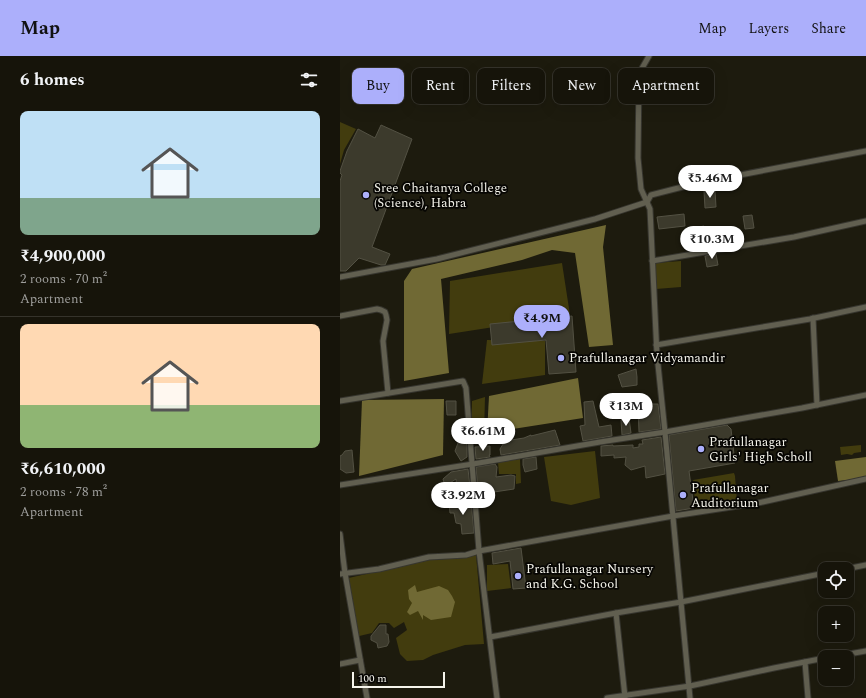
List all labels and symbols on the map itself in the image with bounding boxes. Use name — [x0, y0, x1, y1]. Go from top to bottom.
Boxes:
pin: ₹5.46M — [677, 165, 743, 199]
place label: Sree Chaitanya College (Science), Habra — [374, 178, 507, 213]
marker: Sree Chaitanya College (Science), Habra — [361, 190, 371, 200]
pin: ₹10.3M — [679, 226, 745, 260]
pin: ₹4.9M — [514, 305, 570, 339]
place label: Prafullanagar Vidyamandir — [569, 348, 725, 368]
marker: Prafullanagar Vidyamandir — [556, 353, 566, 363]
pin: ₹13M — [602, 393, 650, 427]
pin: ₹6.61M — [450, 418, 516, 452]
place label: Prafullanagar Girls' High Scholl — [709, 432, 812, 467]
marker: Prafullanagar Girls' High Scholl — [696, 444, 706, 454]
place label: Prafullanagar Auditorium — [691, 478, 769, 513]
pin: ₹3.92M — [430, 482, 496, 516]
marker: Prafullanagar Auditorium — [678, 490, 688, 500]
place label: Prafullanagar Nursery and K.G. School — [526, 559, 654, 594]
marker: Prafullanagar Nursery and K.G. School — [513, 571, 523, 581]
scale bar — [352, 670, 445, 689]

